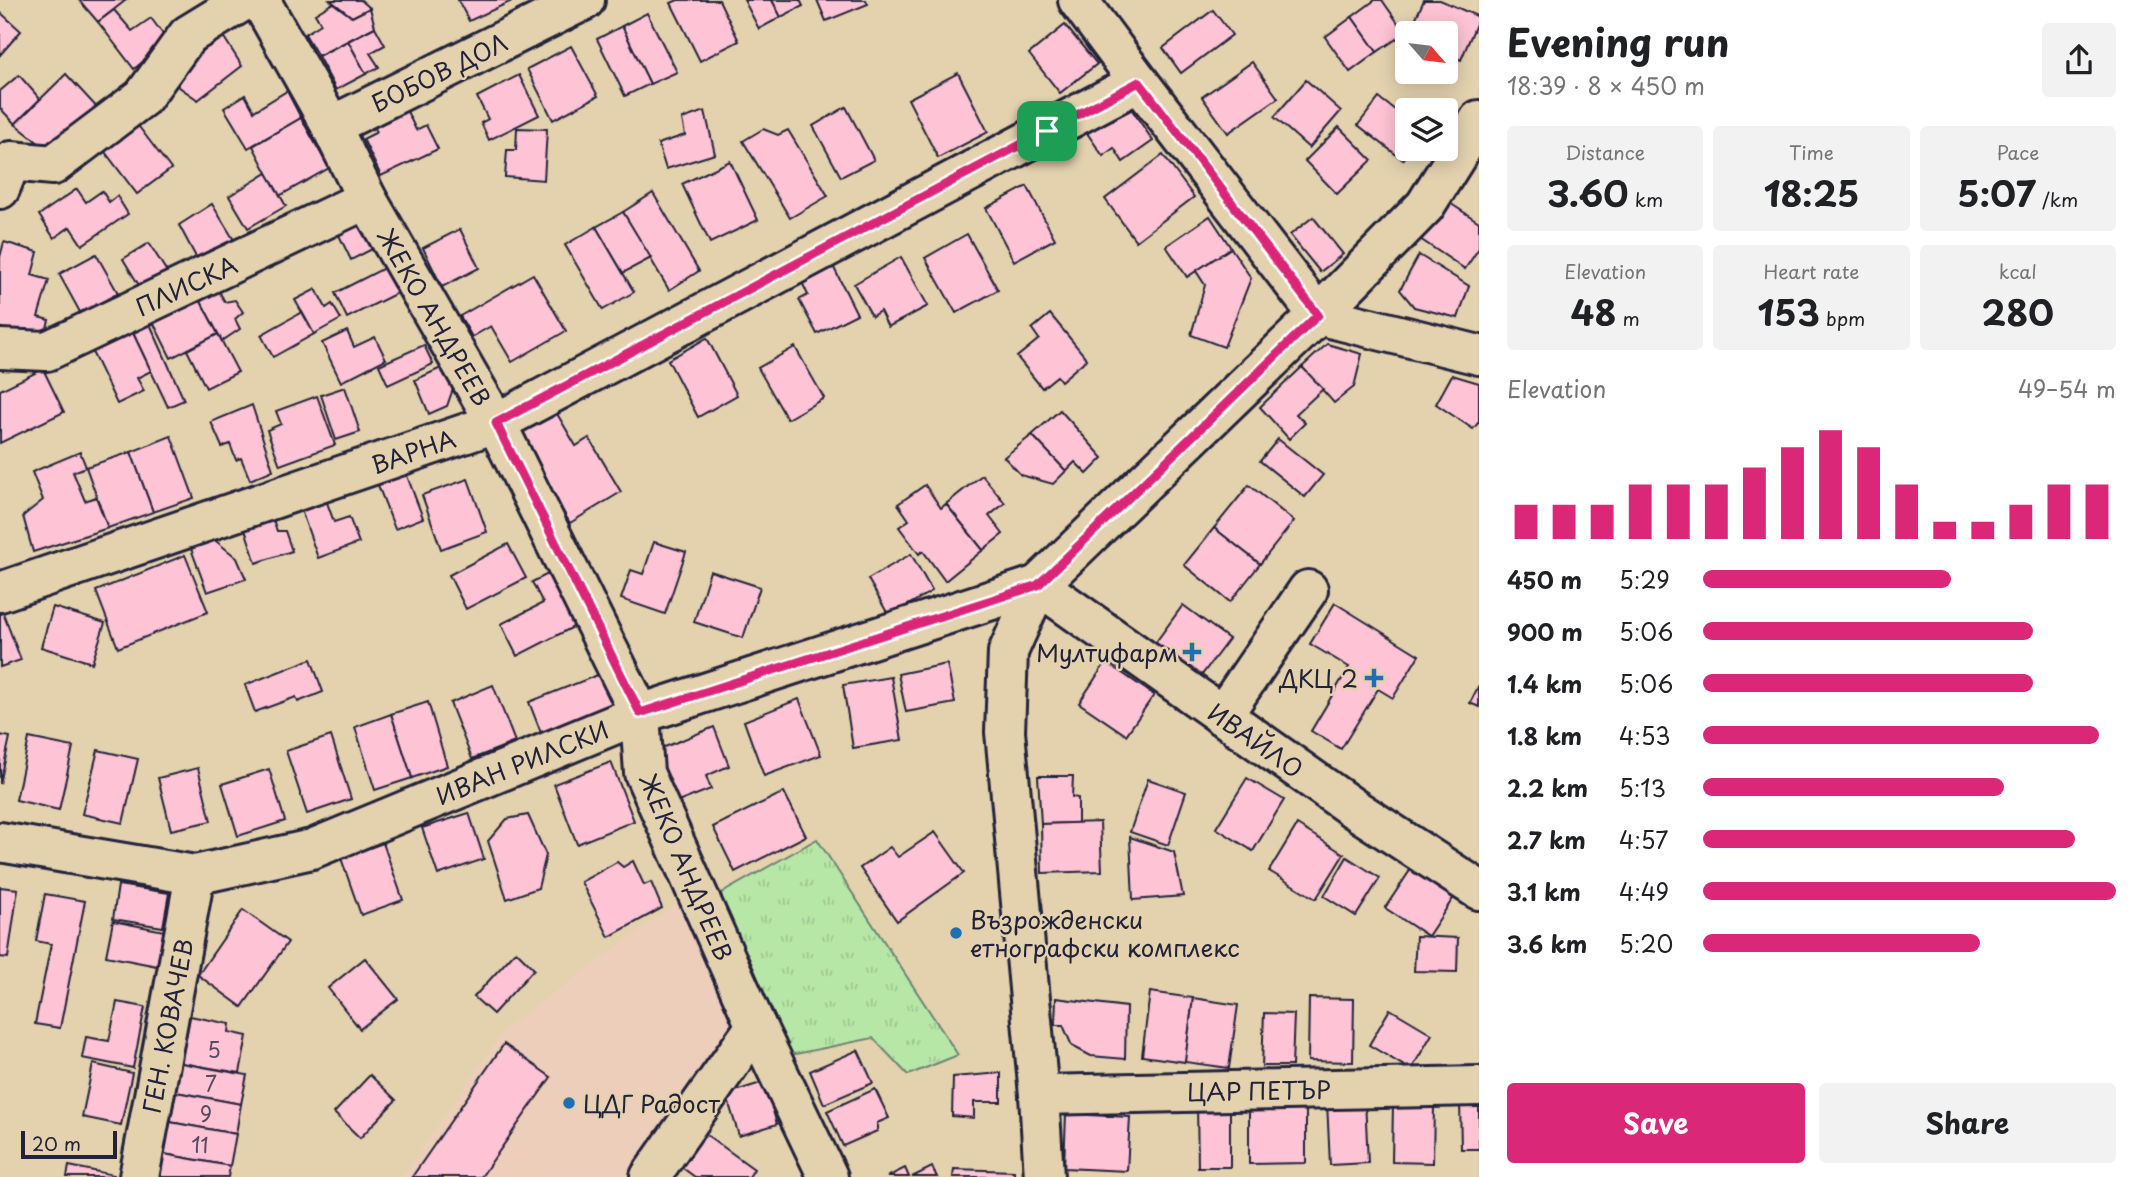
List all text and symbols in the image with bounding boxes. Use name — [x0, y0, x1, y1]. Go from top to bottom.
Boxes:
text: Evening run — [1507, 13, 1729, 70]
north arrow — [1395, 21, 1458, 84]
map controls — [1395, 21, 1458, 161]
button: share — [2042, 23, 2116, 97]
street label: БОБОВ ДОЛ — [365, 24, 513, 120]
text: 18:39 · 8 × 450 m — [1507, 68, 1705, 103]
button: layers — [1395, 98, 1458, 161]
pin — [1017, 101, 1077, 161]
icon: arrive — [1028, 112, 1066, 150]
text: Distance — [1565, 138, 1645, 166]
text: Time — [1789, 138, 1834, 166]
text: Pace — [1996, 138, 2039, 166]
text: 3.60 — [1547, 166, 1629, 219]
text: 18:25 — [1764, 166, 1859, 219]
text: 5:07 — [1957, 166, 2036, 219]
text: km — [1629, 185, 1663, 213]
text: /km — [2036, 185, 2078, 213]
street label: ЖЕКО АНДРЕЕВ — [369, 221, 500, 412]
street label: ПЛИСКА — [129, 246, 243, 324]
text: Elevation — [1564, 257, 1646, 285]
text: Heart rate — [1764, 257, 1859, 285]
text: kcal — [1999, 257, 2037, 285]
text: 48 — [1570, 285, 1616, 338]
text: 153 — [1758, 285, 1820, 338]
text: 280 — [1982, 285, 2054, 338]
text: m — [1616, 304, 1640, 332]
text: bpm — [1820, 304, 1865, 332]
text: Elevation — [1507, 371, 1606, 406]
text: 49–54 m — [2018, 371, 2116, 406]
street label: ВАРНА — [366, 420, 460, 482]
text: 450 m — [1507, 562, 1582, 597]
text: 5:29 — [1619, 562, 1670, 597]
text: 900 m — [1507, 614, 1583, 649]
text: 5:06 — [1619, 614, 1673, 649]
place label: Мултифарм — [1036, 634, 1178, 670]
marker: Мултифарм — [1184, 644, 1200, 660]
place label: ДКЦ 2 — [1279, 660, 1358, 696]
text: 1.4 km — [1507, 666, 1582, 701]
text: 5:06 — [1619, 666, 1673, 701]
marker: ДКЦ 2 — [1364, 668, 1384, 688]
street label: ИВАЙЛО — [1201, 694, 1311, 786]
street label: ИВАН РИЛСКИ — [430, 711, 614, 813]
text: 1.8 km — [1507, 718, 1582, 753]
text: 4:53 — [1619, 718, 1670, 753]
street label: ЖЕКО АНДРЕЕВ — [631, 767, 743, 966]
text: 2.2 km — [1507, 770, 1588, 805]
text: 5:13 — [1619, 770, 1666, 805]
text: 2.7 km — [1507, 822, 1586, 857]
text: 4:57 — [1619, 822, 1668, 857]
text: 3.1 km — [1507, 874, 1581, 909]
text: 4:49 — [1619, 874, 1669, 909]
place label: Възрожденски етнографски комплекс — [970, 901, 1240, 965]
marker: Възрожденски етнографски комплекс — [948, 925, 964, 941]
text: 3.6 km — [1507, 926, 1587, 961]
text: 5:20 — [1619, 926, 1673, 961]
street label: ГЕН. КОВАЧЕВ — [132, 936, 202, 1116]
house number: 5 — [207, 1033, 221, 1065]
house number: 7 — [205, 1067, 217, 1099]
street label: ЦАР ПЕТЪР — [1187, 1071, 1331, 1109]
button: Save — [1507, 1083, 1805, 1163]
button: Share — [1819, 1083, 2116, 1163]
place label: ЦДГ Радост — [583, 1085, 720, 1121]
marker: ЦДГ Радост — [561, 1095, 577, 1111]
house number: 9 — [200, 1097, 212, 1129]
scale bar — [21, 1128, 117, 1160]
house number: 11 — [191, 1128, 209, 1160]
text: 20 m — [32, 1129, 81, 1157]

